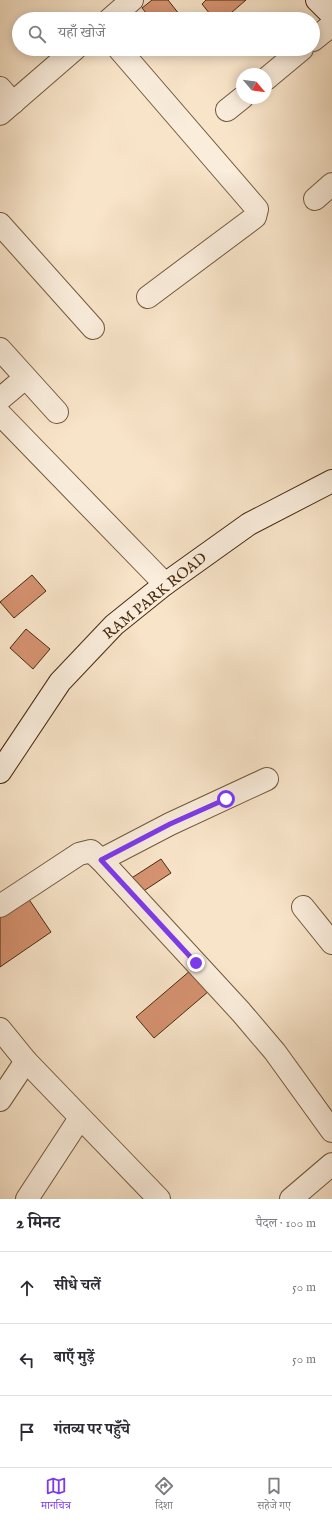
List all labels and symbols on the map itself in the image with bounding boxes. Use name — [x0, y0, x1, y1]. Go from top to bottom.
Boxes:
north arrow — [236, 68, 272, 104]
street label: RAM PARK ROAD — [99, 548, 211, 644]
route start — [217, 790, 235, 808]
route end — [187, 954, 205, 972]

